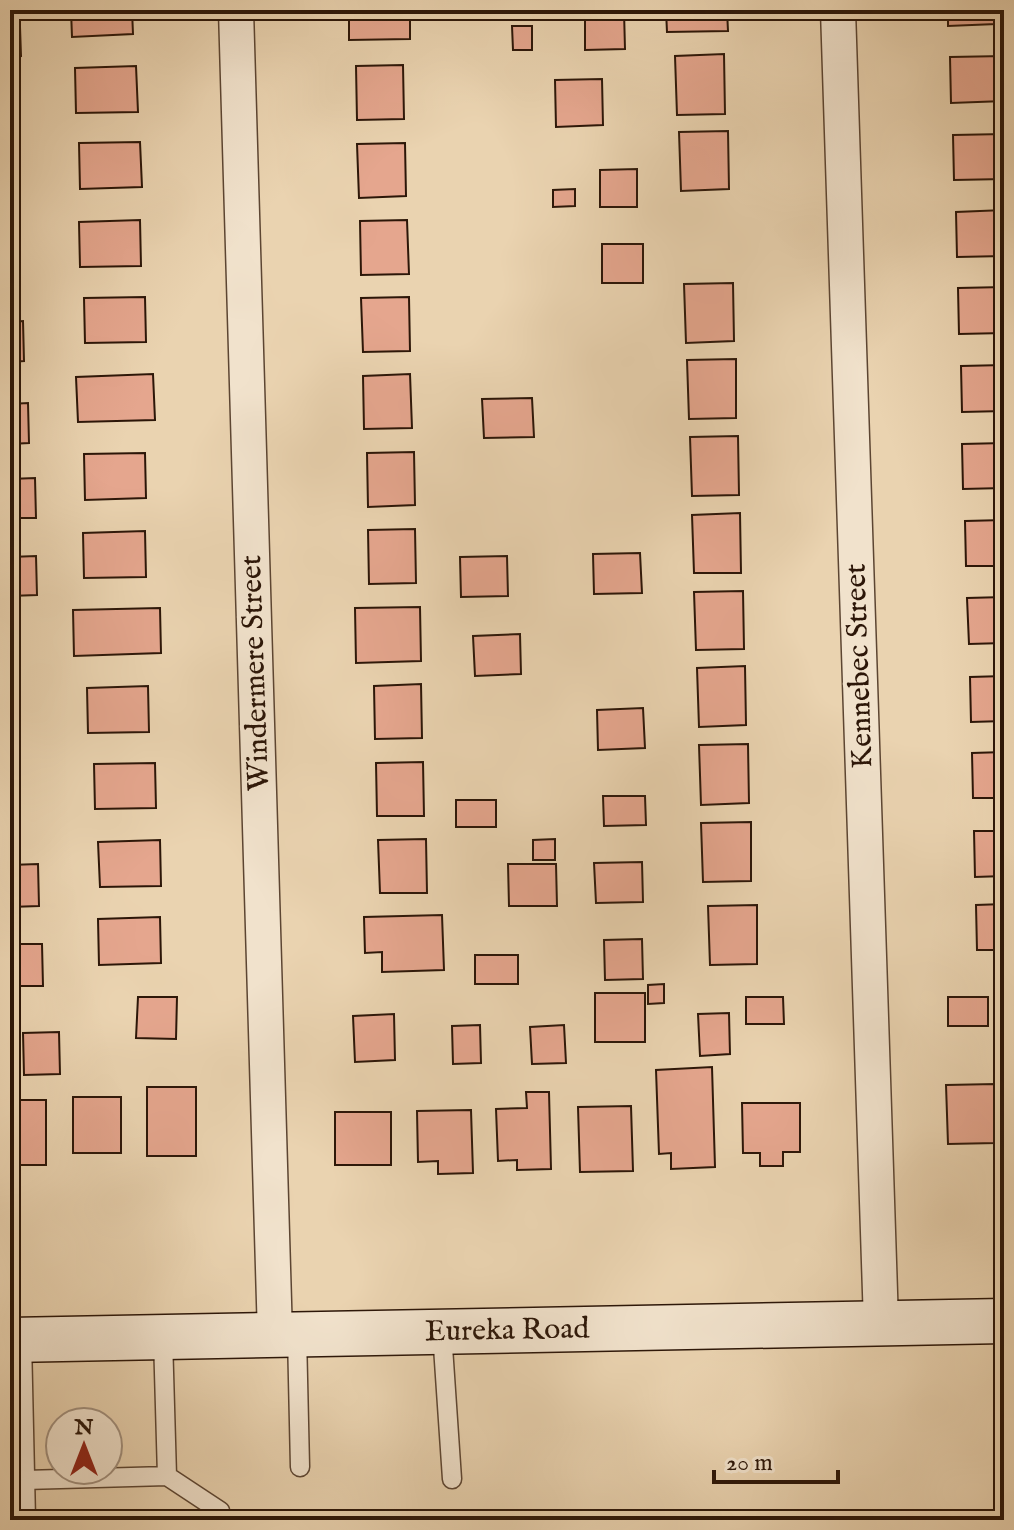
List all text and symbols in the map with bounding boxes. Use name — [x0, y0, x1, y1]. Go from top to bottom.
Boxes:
street label: Windermere Street — [233, 554, 279, 792]
street label: Kennebec Street — [837, 563, 883, 769]
street label: Eureka Road — [424, 1311, 591, 1351]
north arrow — [44, 1406, 124, 1486]
text: N — [73, 1414, 94, 1442]
scale bar — [714, 1434, 838, 1484]
text: 20 m — [726, 1448, 773, 1479]

